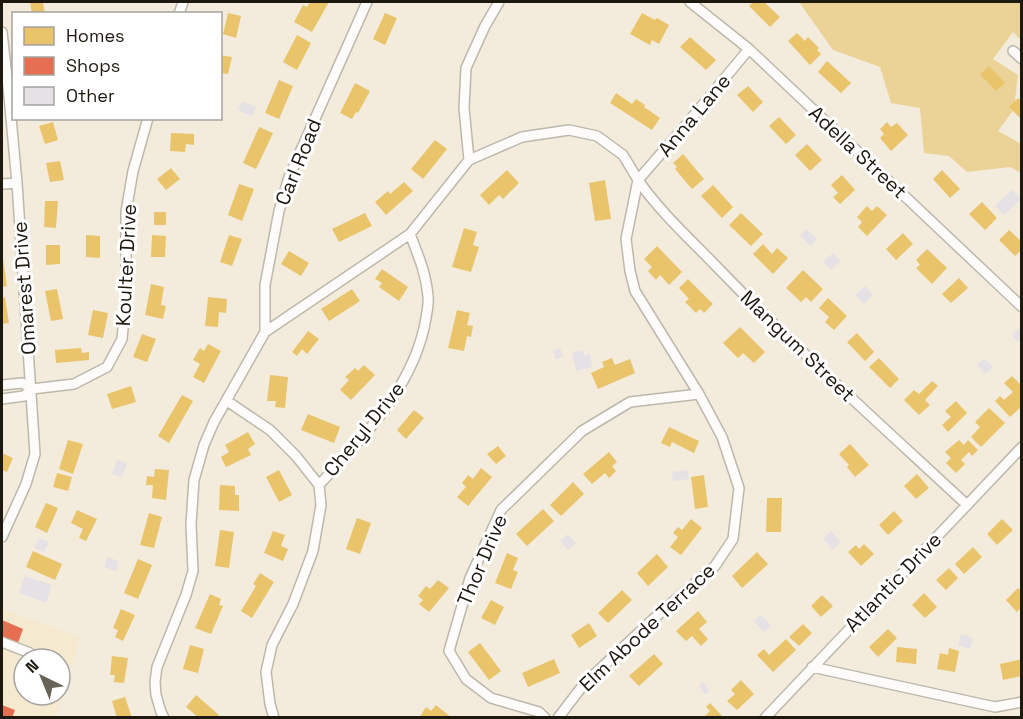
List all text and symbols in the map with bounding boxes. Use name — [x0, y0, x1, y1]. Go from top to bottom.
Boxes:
legend — [12, 12, 222, 120]
text: Homes — [66, 24, 125, 47]
text: Shops — [66, 54, 120, 77]
street label: Anna Lane — [652, 68, 736, 162]
text: Other — [66, 84, 115, 107]
street label: Adella Street — [803, 100, 913, 204]
street label: Carl Road — [269, 115, 327, 209]
street label: Koulter Drive — [110, 203, 142, 327]
street label: Omarest Drive — [6, 220, 42, 356]
street label: Mangum Street — [735, 285, 861, 407]
street label: Cheryl Drive — [318, 376, 410, 482]
street label: Thor Drive — [451, 510, 513, 610]
street label: Atlantic Drive — [839, 527, 947, 637]
street label: Elm Abode Terrace — [573, 557, 721, 697]
north arrow — [12, 647, 72, 707]
text: N — [21, 655, 43, 678]

